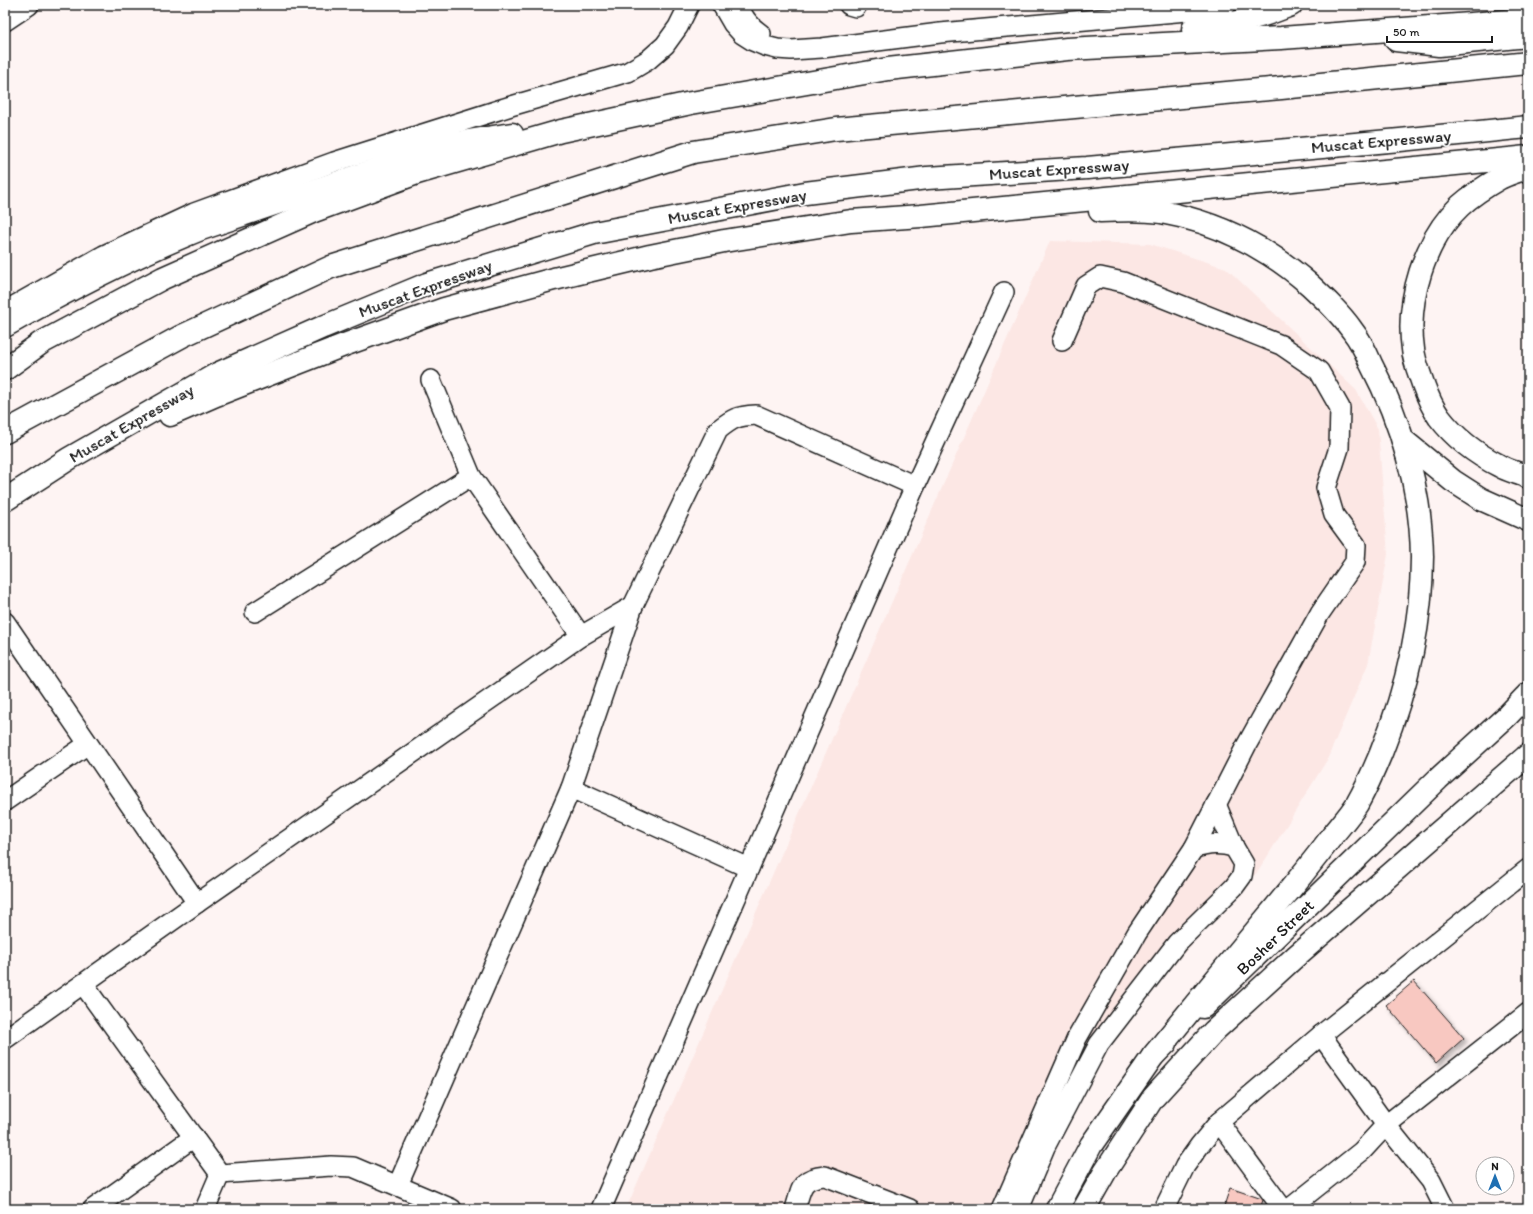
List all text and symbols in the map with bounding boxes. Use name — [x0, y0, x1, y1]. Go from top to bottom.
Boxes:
scale bar — [1387, 18, 1492, 44]
text: 50 m — [1393, 25, 1419, 39]
street label: Muscat Expressway — [1310, 125, 1452, 157]
street label: Muscat Expressway — [988, 154, 1130, 184]
street label: Muscat Expressway — [666, 184, 808, 228]
street label: Muscat Expressway — [356, 255, 494, 321]
street label: Muscat Expressway — [65, 379, 197, 467]
street label: Bosher Street — [1232, 895, 1318, 979]
north arrow — [1475, 1156, 1515, 1196]
text: N — [1491, 1160, 1499, 1173]

